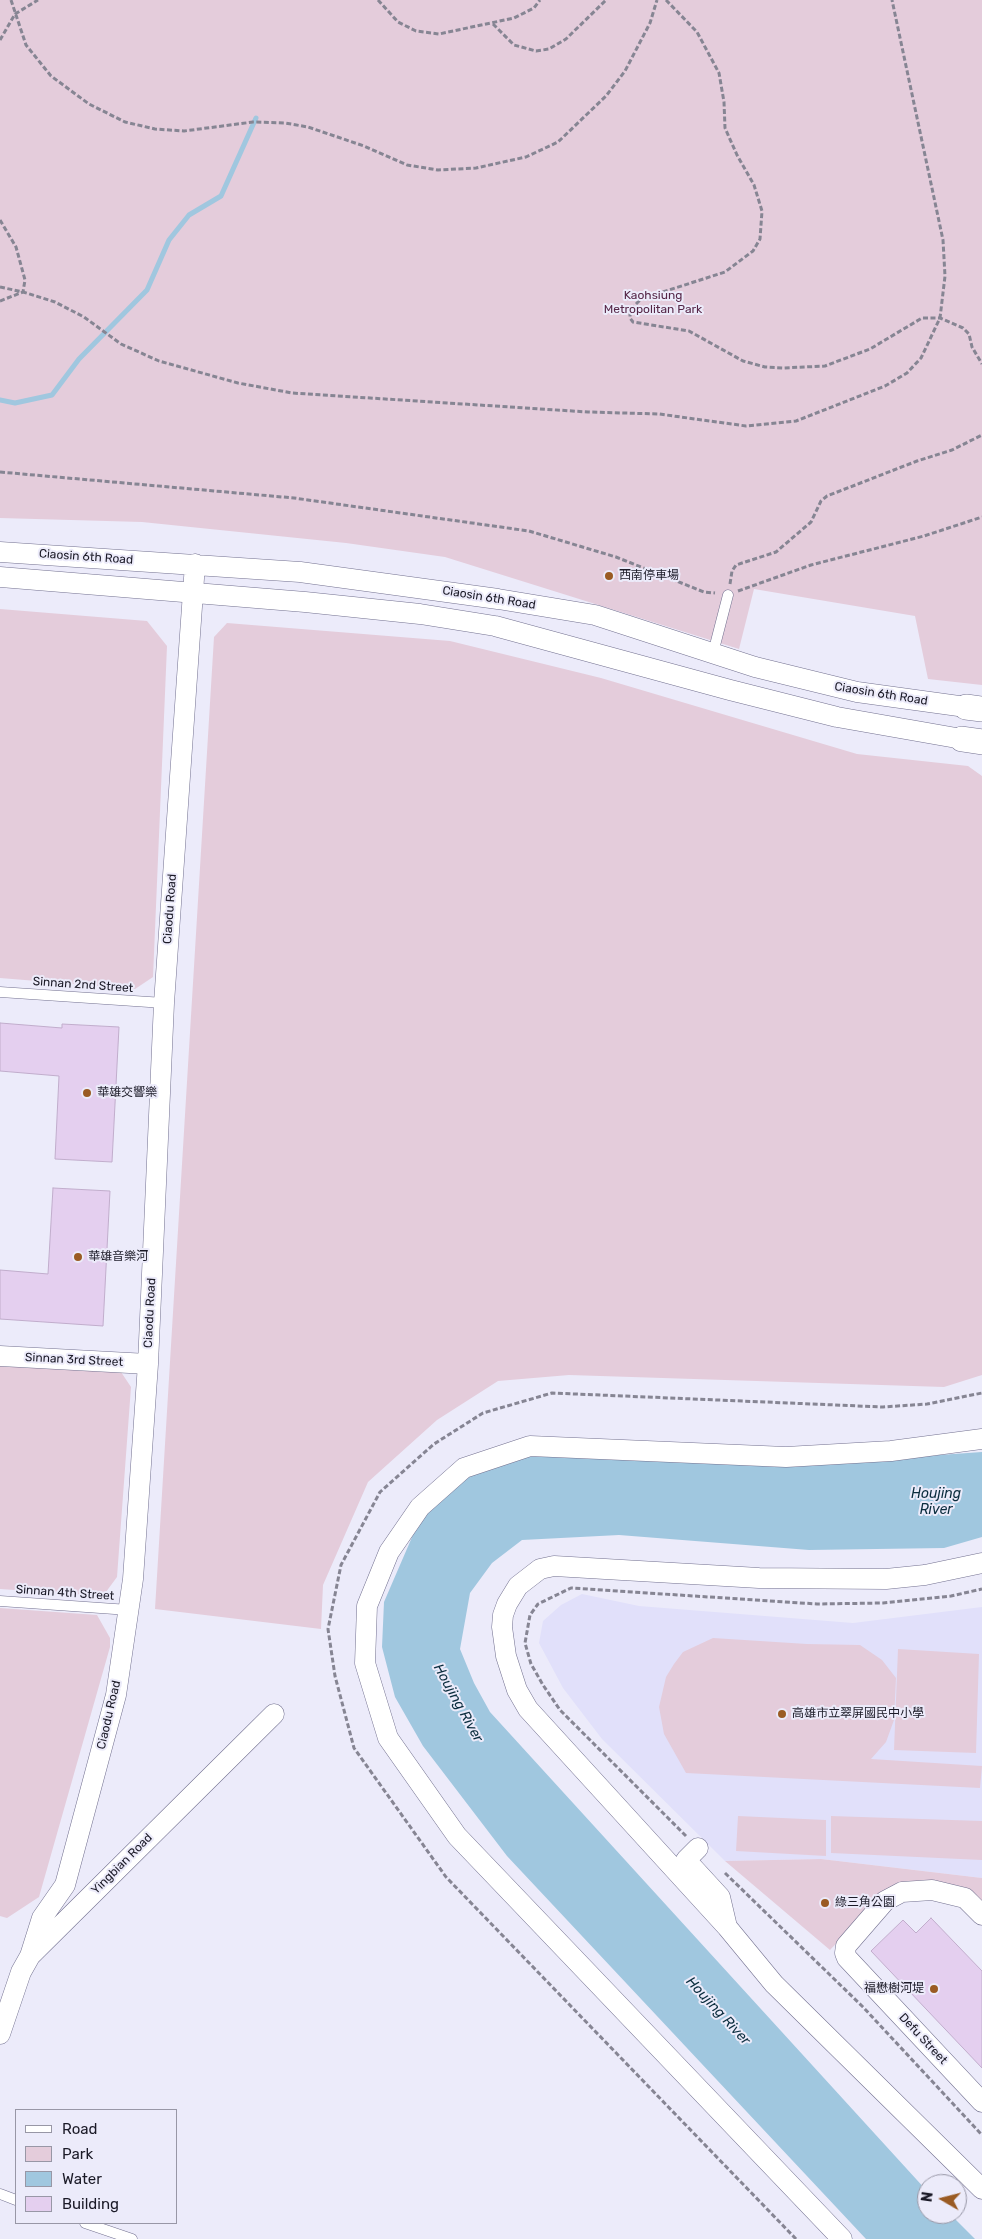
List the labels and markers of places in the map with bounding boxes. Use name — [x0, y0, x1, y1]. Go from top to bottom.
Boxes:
place label: 西南停車場 — [619, 569, 679, 583]
marker: 西南停車場 — [603, 570, 615, 582]
place label: 華雄交響樂 — [97, 1086, 157, 1100]
marker: 華雄交響樂 — [81, 1087, 93, 1099]
place label: 華雄音樂河 — [88, 1250, 148, 1264]
marker: 華雄音樂河 — [72, 1251, 84, 1263]
place label: 高雄市立翠屏國民中小學 — [792, 1707, 924, 1721]
marker: 高雄市立翠屏國民中小學 — [776, 1708, 788, 1720]
place label: 綠三角公園 — [835, 1896, 895, 1910]
marker: 綠三角公園 — [819, 1897, 831, 1909]
place label: 福懋樹河堤 — [864, 1982, 924, 1996]
marker: 福懋樹河堤 — [928, 1983, 940, 1995]

